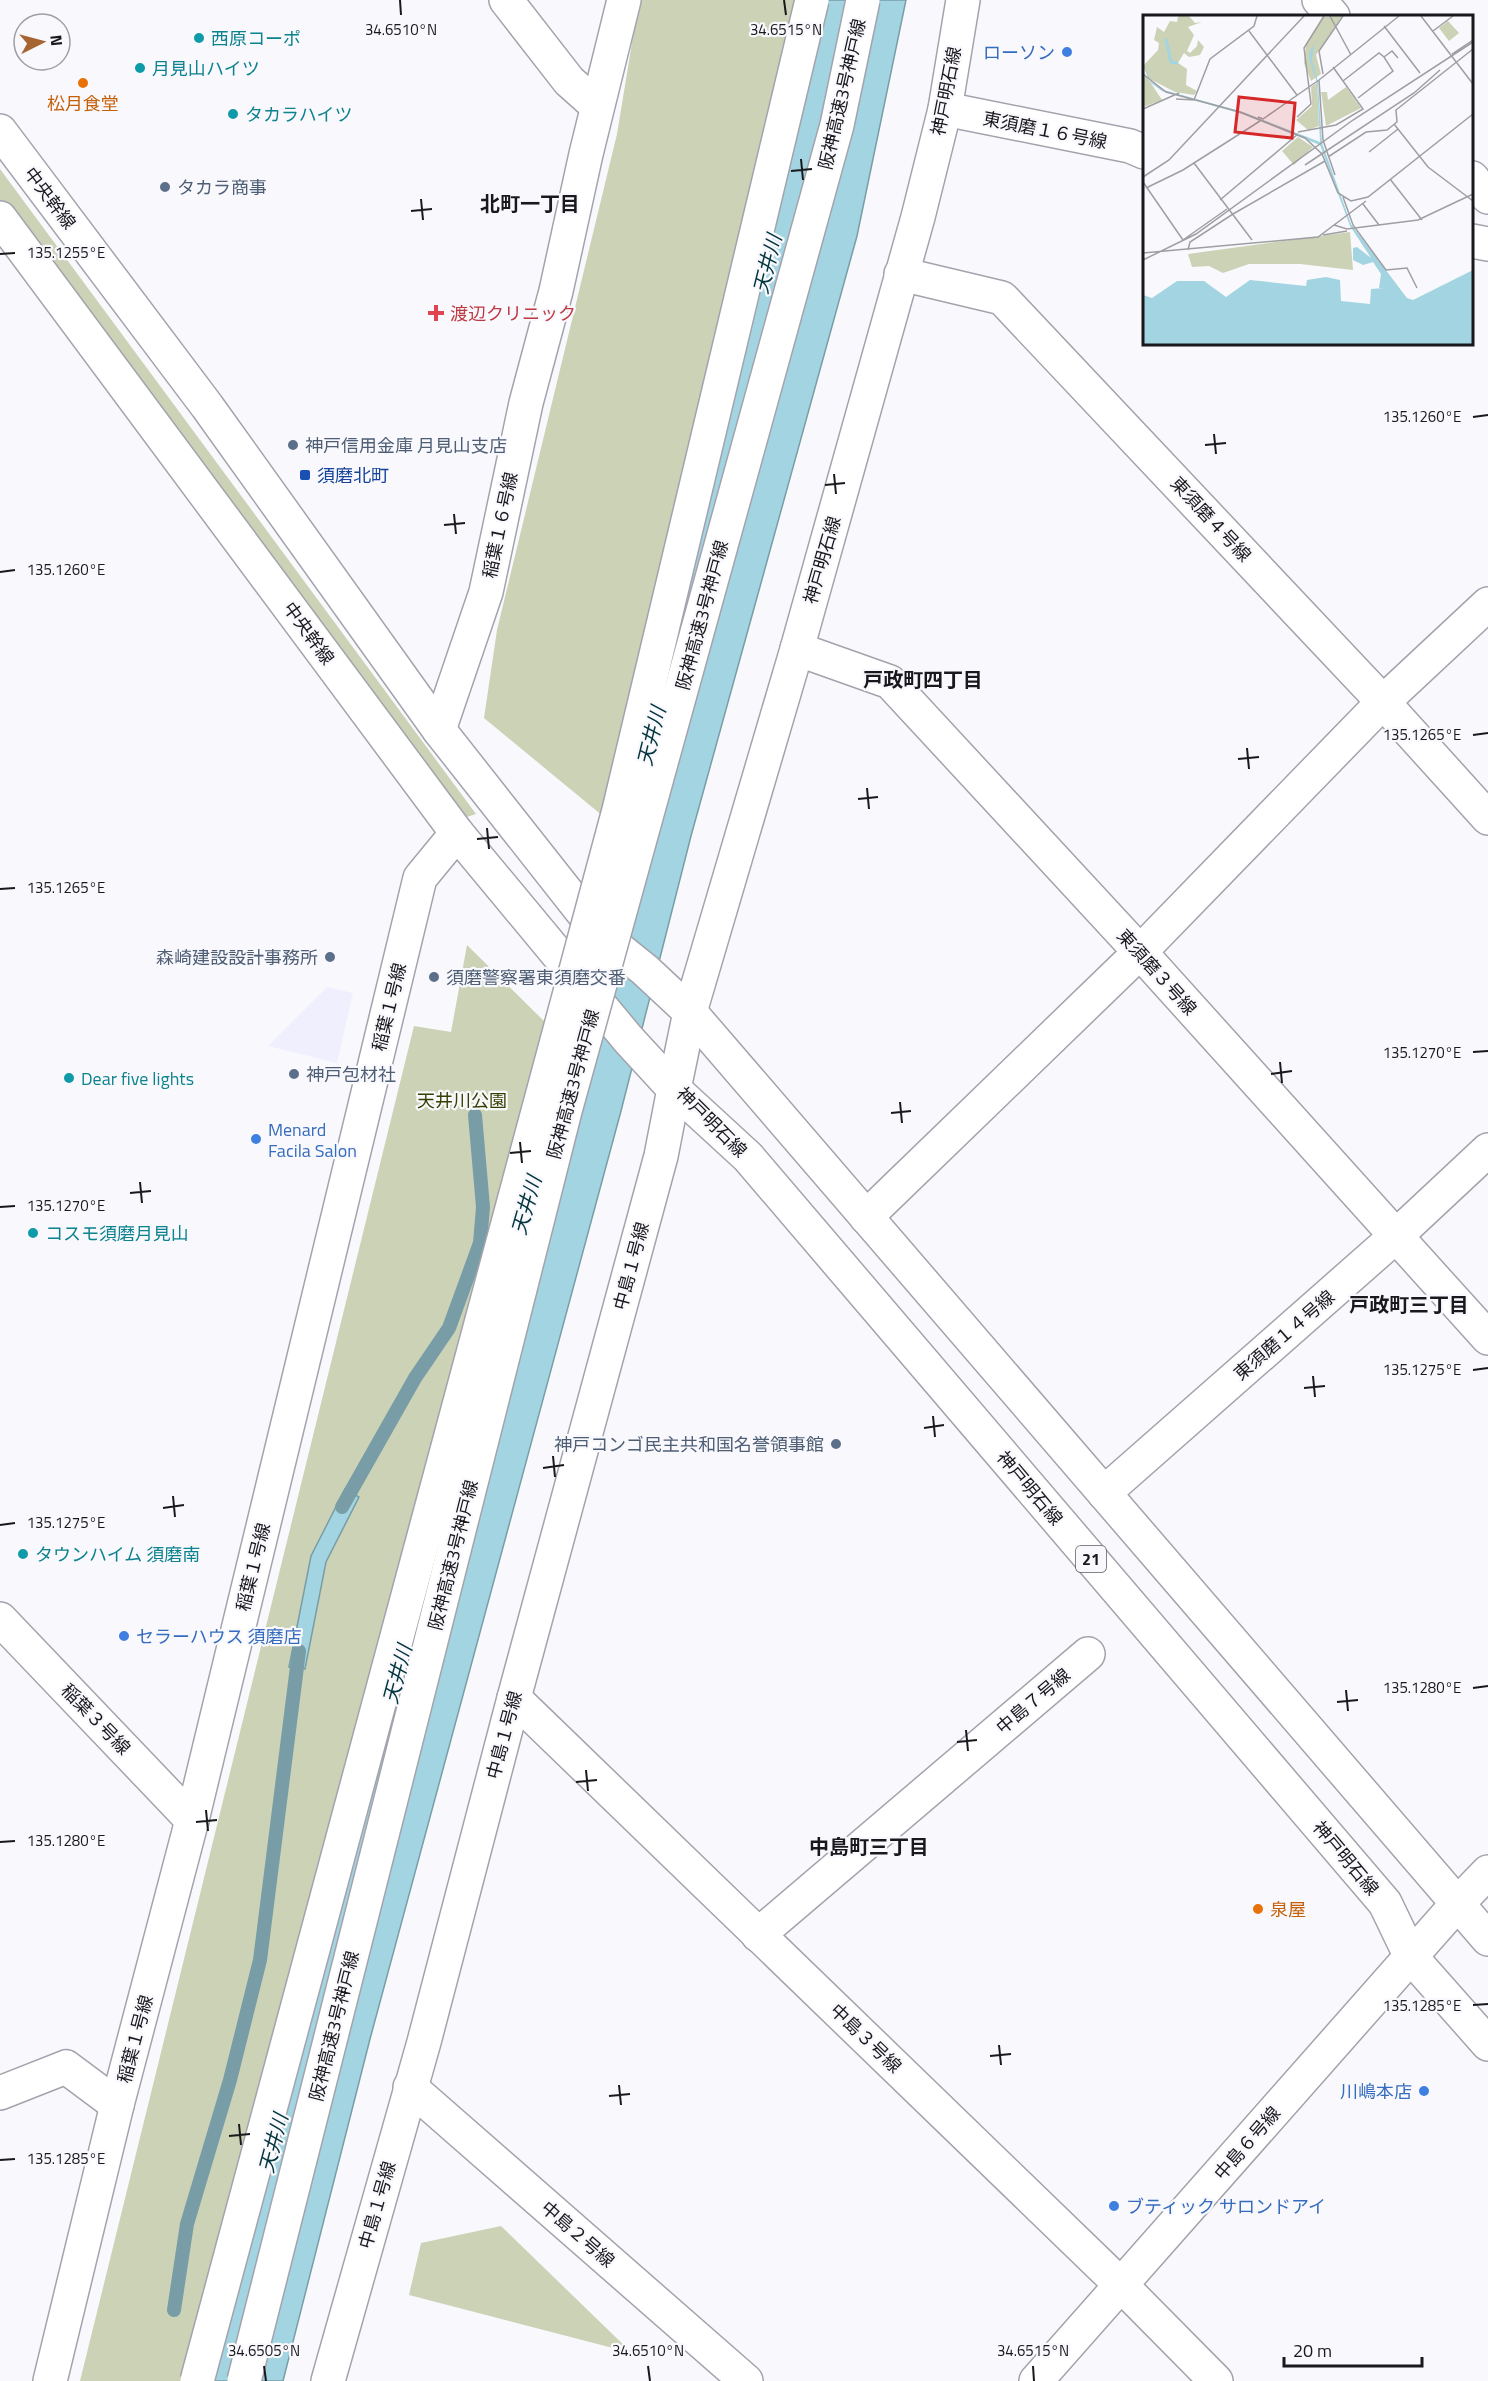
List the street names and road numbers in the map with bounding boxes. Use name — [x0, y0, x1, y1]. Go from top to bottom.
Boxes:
street label: 阪神高速3号神戸線 — [812, 16, 872, 172]
street label: 神戸明石線 — [924, 44, 968, 138]
street label: 東須磨１６号線 — [981, 105, 1109, 155]
street label: 中央幹線 — [18, 161, 82, 235]
street label: 稲葉１６号線 — [476, 469, 524, 581]
street label: 東須磨４号線 — [1164, 470, 1258, 568]
street label: 神戸明石線 — [797, 513, 847, 607]
street label: 阪神高速3号神戸線 — [669, 537, 735, 693]
street label: 中央幹線 — [277, 596, 341, 670]
street label: 東須磨３号線 — [1111, 923, 1203, 1021]
street label: 稲葉１号線 — [365, 960, 413, 1054]
street label: 阪神高速3号神戸線 — [540, 1006, 606, 1162]
street label: 神戸明石線 — [671, 1081, 753, 1163]
street label: 中島１号線 — [606, 1219, 656, 1313]
street label: 東須磨１４号線 — [1228, 1283, 1340, 1387]
street label: 神戸明石線 — [991, 1445, 1069, 1531]
street label: 阪神高速3号神戸線 — [421, 1477, 485, 1633]
street label: 稲葉１号線 — [229, 1520, 277, 1614]
road number: 21 — [1076, 1546, 1106, 1572]
street label: 中島７号線 — [990, 1662, 1076, 1740]
street label: 稲葉３号線 — [55, 1677, 137, 1761]
street label: 中島１号線 — [479, 1688, 529, 1782]
street label: 神戸明石線 — [1307, 1815, 1385, 1901]
street label: 阪神高速3号神戸線 — [302, 1948, 366, 2104]
street label: 稲葉１号線 — [110, 1992, 160, 2086]
street label: 中島３号線 — [824, 1997, 908, 2079]
street label: 中島６号線 — [1207, 2100, 1287, 2186]
street label: 中島１号線 — [352, 2158, 402, 2252]
street label: 中島２号線 — [535, 2194, 621, 2274]

